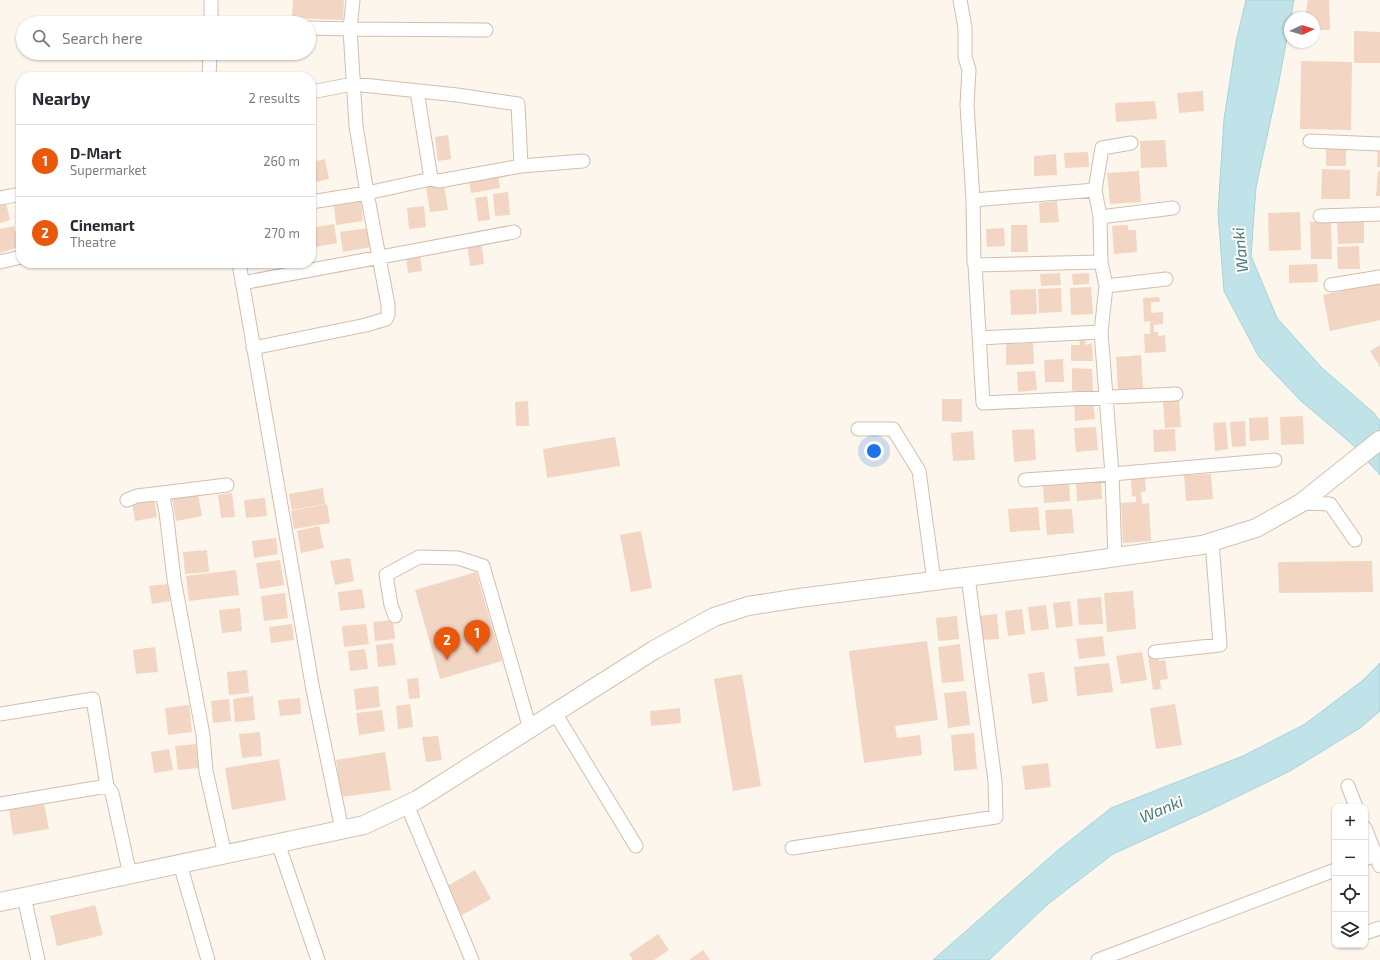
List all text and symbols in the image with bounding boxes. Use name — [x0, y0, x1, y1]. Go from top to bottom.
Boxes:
north arrow — [1284, 12, 1320, 48]
search box — [16, 16, 316, 60]
icon: search — [30, 27, 52, 49]
text: Search here — [62, 29, 143, 47]
text: Nearby — [32, 88, 90, 108]
text: 2 results — [248, 90, 300, 106]
text: D-Mart — [70, 144, 121, 162]
text: 1 — [42, 153, 48, 169]
text: 260 m — [263, 153, 300, 169]
text: Supermarket — [70, 162, 147, 178]
text: Cinemart — [70, 216, 135, 234]
text: 2 — [41, 225, 49, 241]
text: 270 m — [264, 225, 300, 241]
water label: Wanki — [1228, 226, 1251, 274]
text: Theatre — [70, 234, 116, 250]
your location — [864, 441, 884, 461]
pin: 1 — [464, 620, 490, 653]
pin: 2 — [434, 627, 460, 660]
water label: Wanki — [1136, 791, 1186, 826]
map controls — [1332, 804, 1368, 948]
button: + — [1332, 804, 1368, 840]
button: − — [1332, 840, 1368, 876]
button: locate — [1332, 876, 1368, 912]
button: layers — [1332, 912, 1368, 948]

